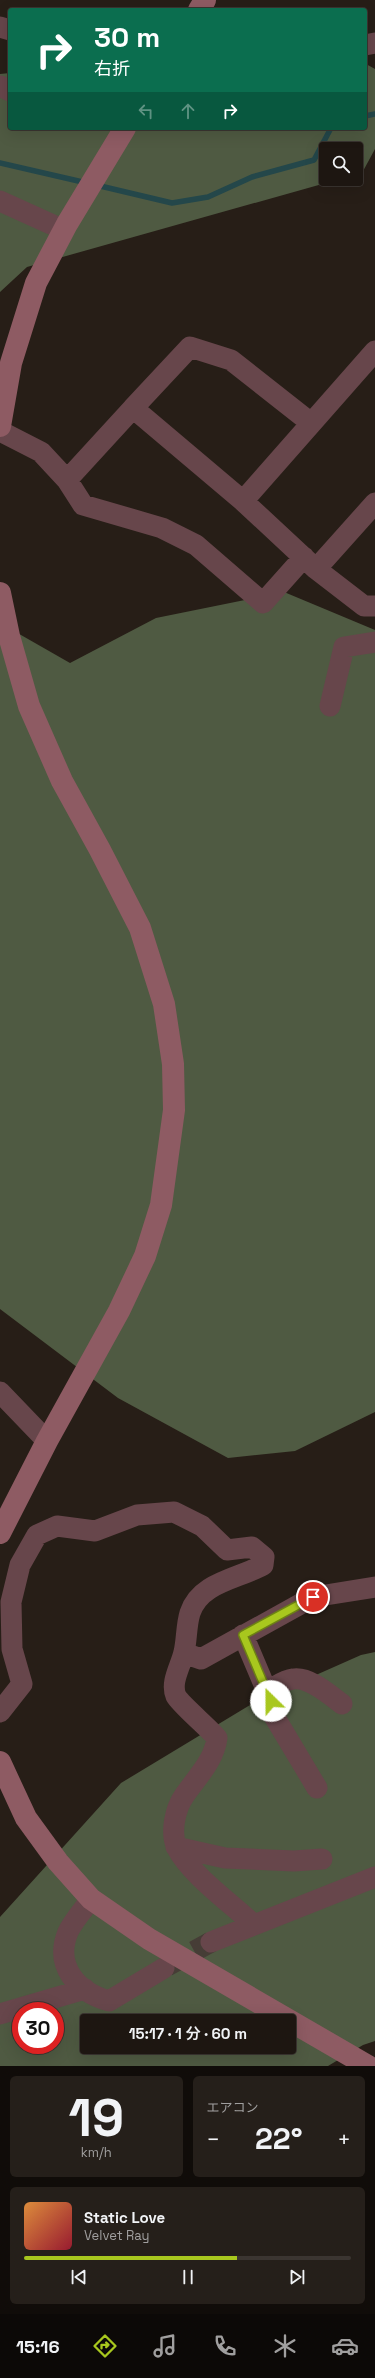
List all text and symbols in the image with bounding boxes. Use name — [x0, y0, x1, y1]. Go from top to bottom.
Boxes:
text: 30 m — [94, 19, 160, 55]
icon: right — [28, 24, 80, 76]
text: 右折 — [94, 57, 130, 80]
icon: left — [135, 100, 157, 122]
icon: ahead — [177, 100, 199, 122]
icon: right — [219, 100, 241, 122]
map controls — [319, 142, 363, 186]
button: search — [319, 142, 363, 186]
pin — [296, 1580, 330, 1614]
icon: arrive — [302, 1586, 324, 1608]
position arrow — [250, 1680, 292, 1722]
speed limit sign: 30 — [12, 2002, 64, 2054]
text: 15:17 · 1 分 · 60 m — [129, 2024, 247, 2043]
text: 19 — [68, 2085, 124, 2151]
text: エアコン — [207, 2099, 259, 2116]
text: 22° — [255, 2119, 302, 2158]
text: − — [207, 2125, 220, 2153]
text: + — [337, 2125, 351, 2153]
text: km/h — [81, 2144, 112, 2161]
text: Static Love — [84, 2208, 165, 2227]
text: Velvet Ray — [84, 2227, 149, 2244]
icon: previous — [68, 2266, 90, 2288]
icon: pause — [177, 2266, 199, 2288]
icon: next — [286, 2266, 308, 2288]
icon: directions — [91, 2332, 119, 2360]
icon: music — [151, 2332, 179, 2360]
icon: phone — [211, 2332, 239, 2360]
icon: climate — [271, 2332, 299, 2360]
icon: car — [331, 2332, 359, 2360]
text: 15:16 — [16, 2335, 60, 2358]

